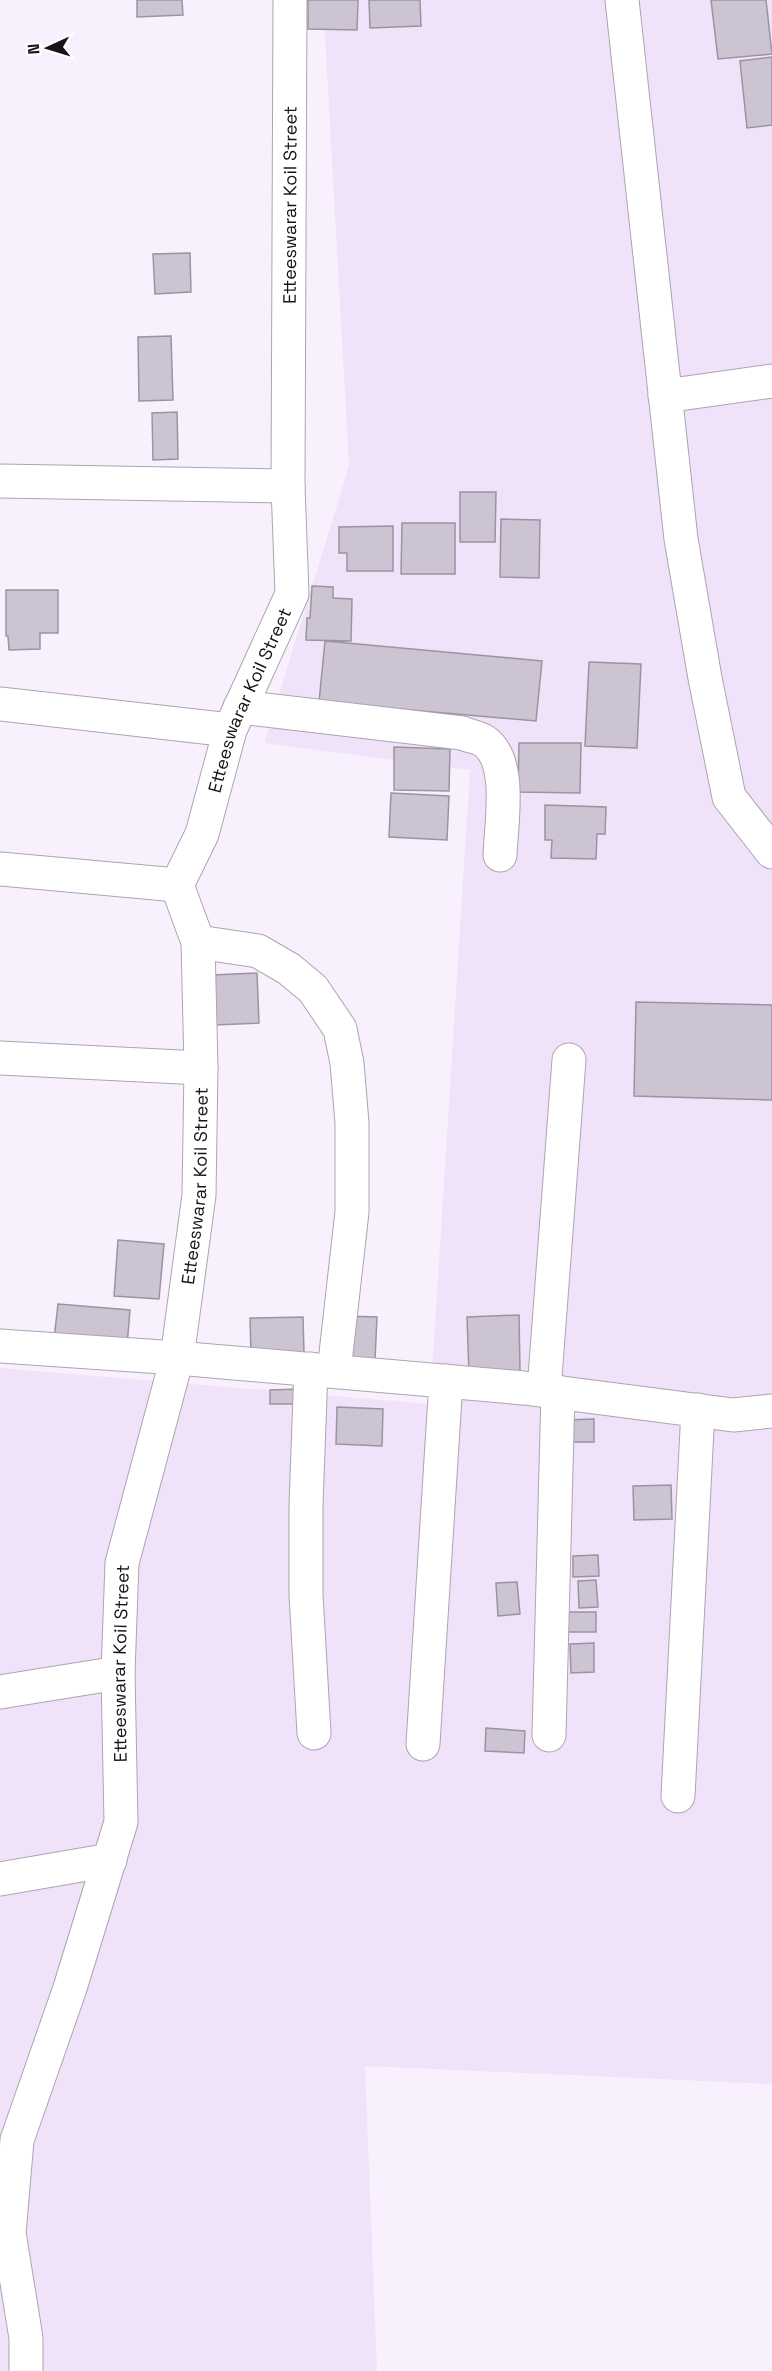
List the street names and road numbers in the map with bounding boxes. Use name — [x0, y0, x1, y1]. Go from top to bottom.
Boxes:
street label: Etteeswarar Koil Street — [277, 106, 301, 304]
street label: Etteeswarar Koil Street — [202, 604, 296, 795]
street label: Etteeswarar Koil Street — [176, 1087, 212, 1286]
street label: Etteeswarar Koil Street — [106, 1564, 133, 1763]

